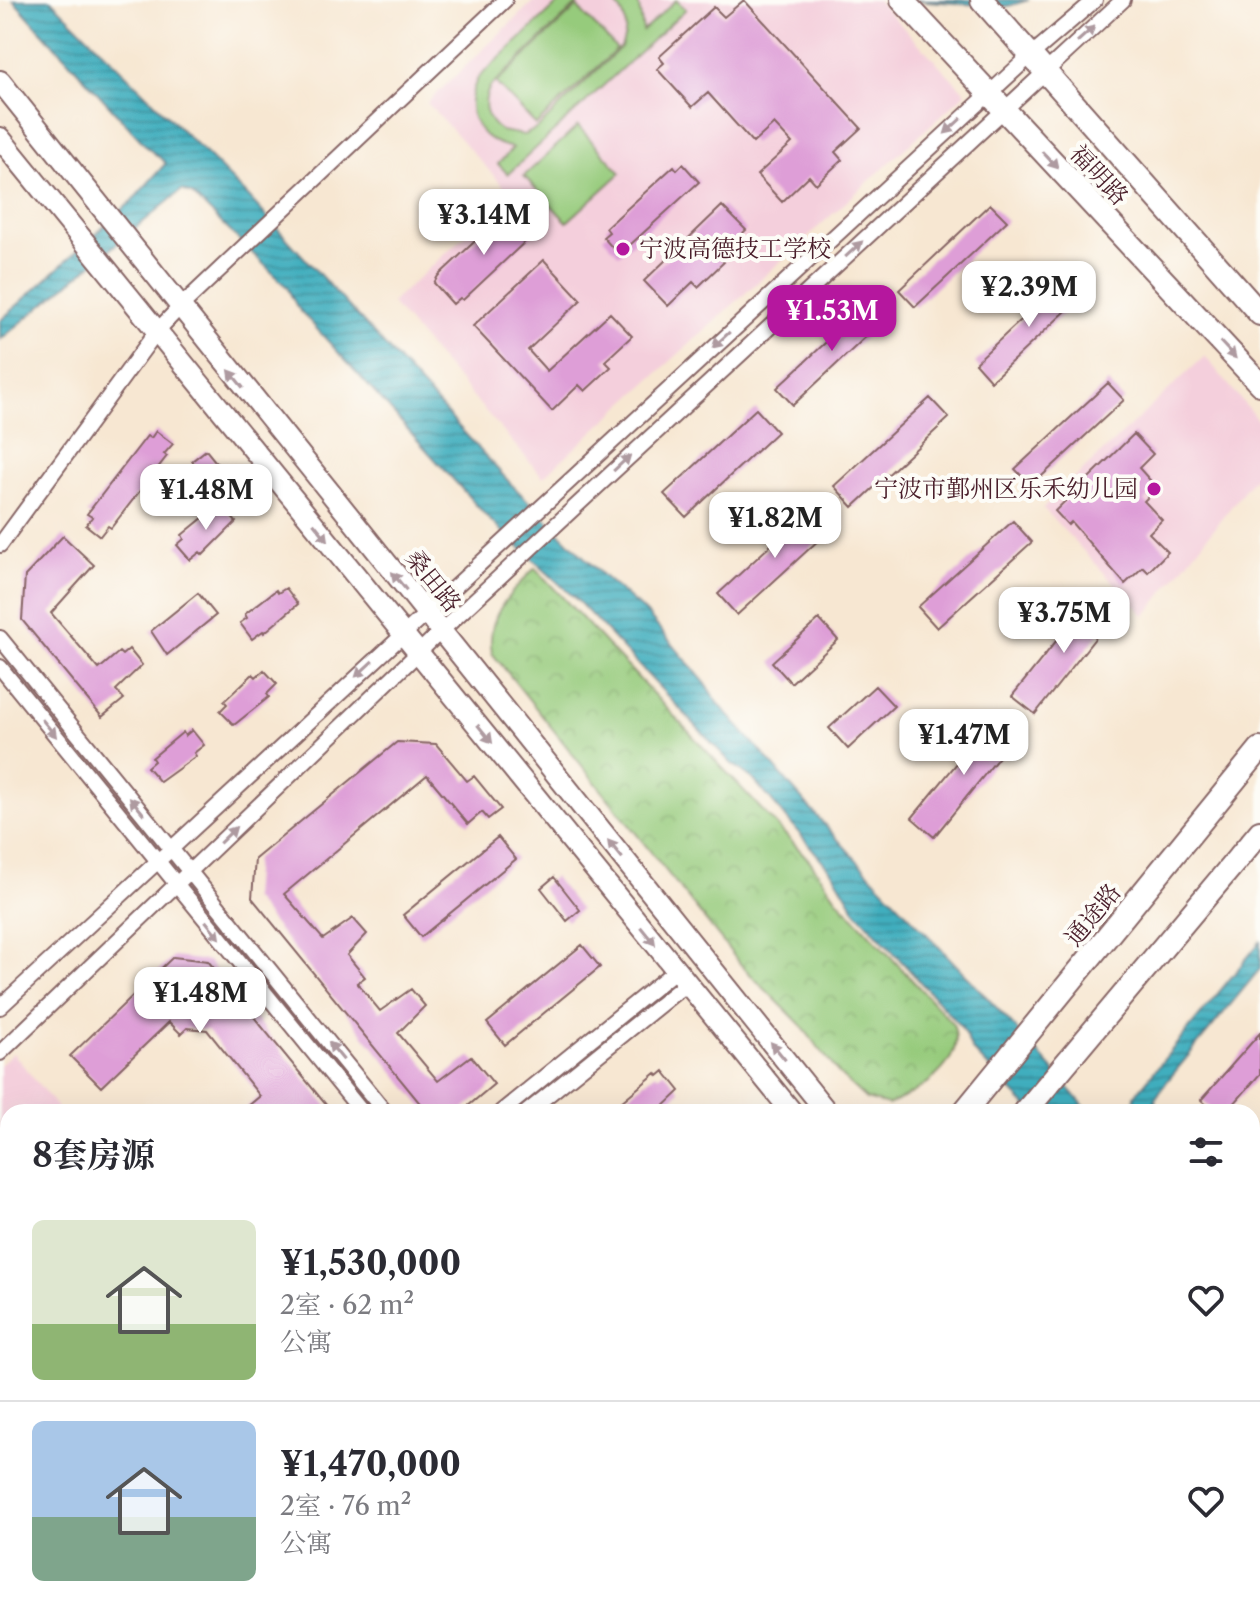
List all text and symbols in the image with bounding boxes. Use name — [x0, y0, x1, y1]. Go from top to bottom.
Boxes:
one-way arrow — [1076, 25, 1096, 43]
one-way arrow — [944, 117, 963, 135]
street label: 福明路 — [1064, 138, 1135, 211]
one-way arrow — [1040, 150, 1058, 169]
pin: ¥3.14M — [419, 189, 549, 257]
text: ¥3.14M — [437, 199, 531, 231]
place label: 宁波高德技工学校 — [639, 234, 831, 263]
marker: 宁波高德技工学校 — [614, 240, 632, 258]
one-way arrow — [844, 240, 863, 258]
pin: ¥2.39M — [964, 261, 1094, 329]
text: ¥2.39M — [980, 271, 1078, 303]
pin: ¥1.53M — [767, 285, 897, 353]
text: ¥1.53M — [785, 295, 879, 327]
one-way arrow — [712, 331, 731, 349]
one-way arrow — [1218, 340, 1236, 359]
one-way arrow — [228, 369, 245, 389]
one-way arrow — [612, 455, 631, 473]
pin: ¥1.48M — [141, 464, 271, 532]
text: ¥1.48M — [158, 474, 254, 506]
place label: 宁波市鄞州区乐禾幼儿园 — [874, 474, 1138, 503]
marker: 宁波市鄞州区乐禾幼儿园 — [1145, 480, 1163, 498]
pin: ¥1.82M — [710, 492, 840, 560]
text: ¥1.82M — [727, 502, 823, 534]
one-way arrow — [312, 522, 329, 543]
street label: 桑田路 — [399, 544, 467, 618]
one-way arrow — [391, 571, 408, 591]
pin: ¥3.75M — [999, 587, 1129, 655]
text: ¥3.75M — [1017, 597, 1111, 629]
one-way arrow — [355, 660, 374, 678]
pin: ¥1.47M — [899, 709, 1029, 777]
one-way arrow — [40, 718, 57, 738]
text: ¥1.47M — [917, 719, 1011, 751]
one-way arrow — [476, 724, 492, 744]
one-way arrow — [129, 796, 146, 816]
one-way arrow — [219, 827, 238, 845]
one-way arrow — [607, 839, 624, 859]
street label: 通途路 — [1059, 878, 1127, 952]
one-way arrow — [204, 920, 221, 940]
one-way arrow — [640, 926, 656, 946]
pin: ¥1.48M — [135, 967, 265, 1035]
text: ¥1.48M — [152, 977, 248, 1009]
one-way arrow — [770, 1041, 787, 1061]
one-way arrow — [328, 1042, 345, 1062]
icon: filters — [1184, 1130, 1228, 1174]
text: 8套房源 — [32, 1134, 155, 1176]
text: ¥1,530,000 — [280, 1242, 461, 1284]
icon: home — [96, 1252, 192, 1348]
icon: heart — [1184, 1278, 1228, 1322]
text: 2室 · 62 m² — [280, 1289, 414, 1321]
text: 公寓 — [280, 1326, 332, 1358]
text: ¥1,470,000 — [280, 1443, 461, 1485]
icon: home — [96, 1453, 192, 1549]
icon: heart — [1184, 1479, 1228, 1523]
text: 2室 · 76 m² — [280, 1490, 411, 1522]
text: 公寓 — [280, 1527, 332, 1559]

